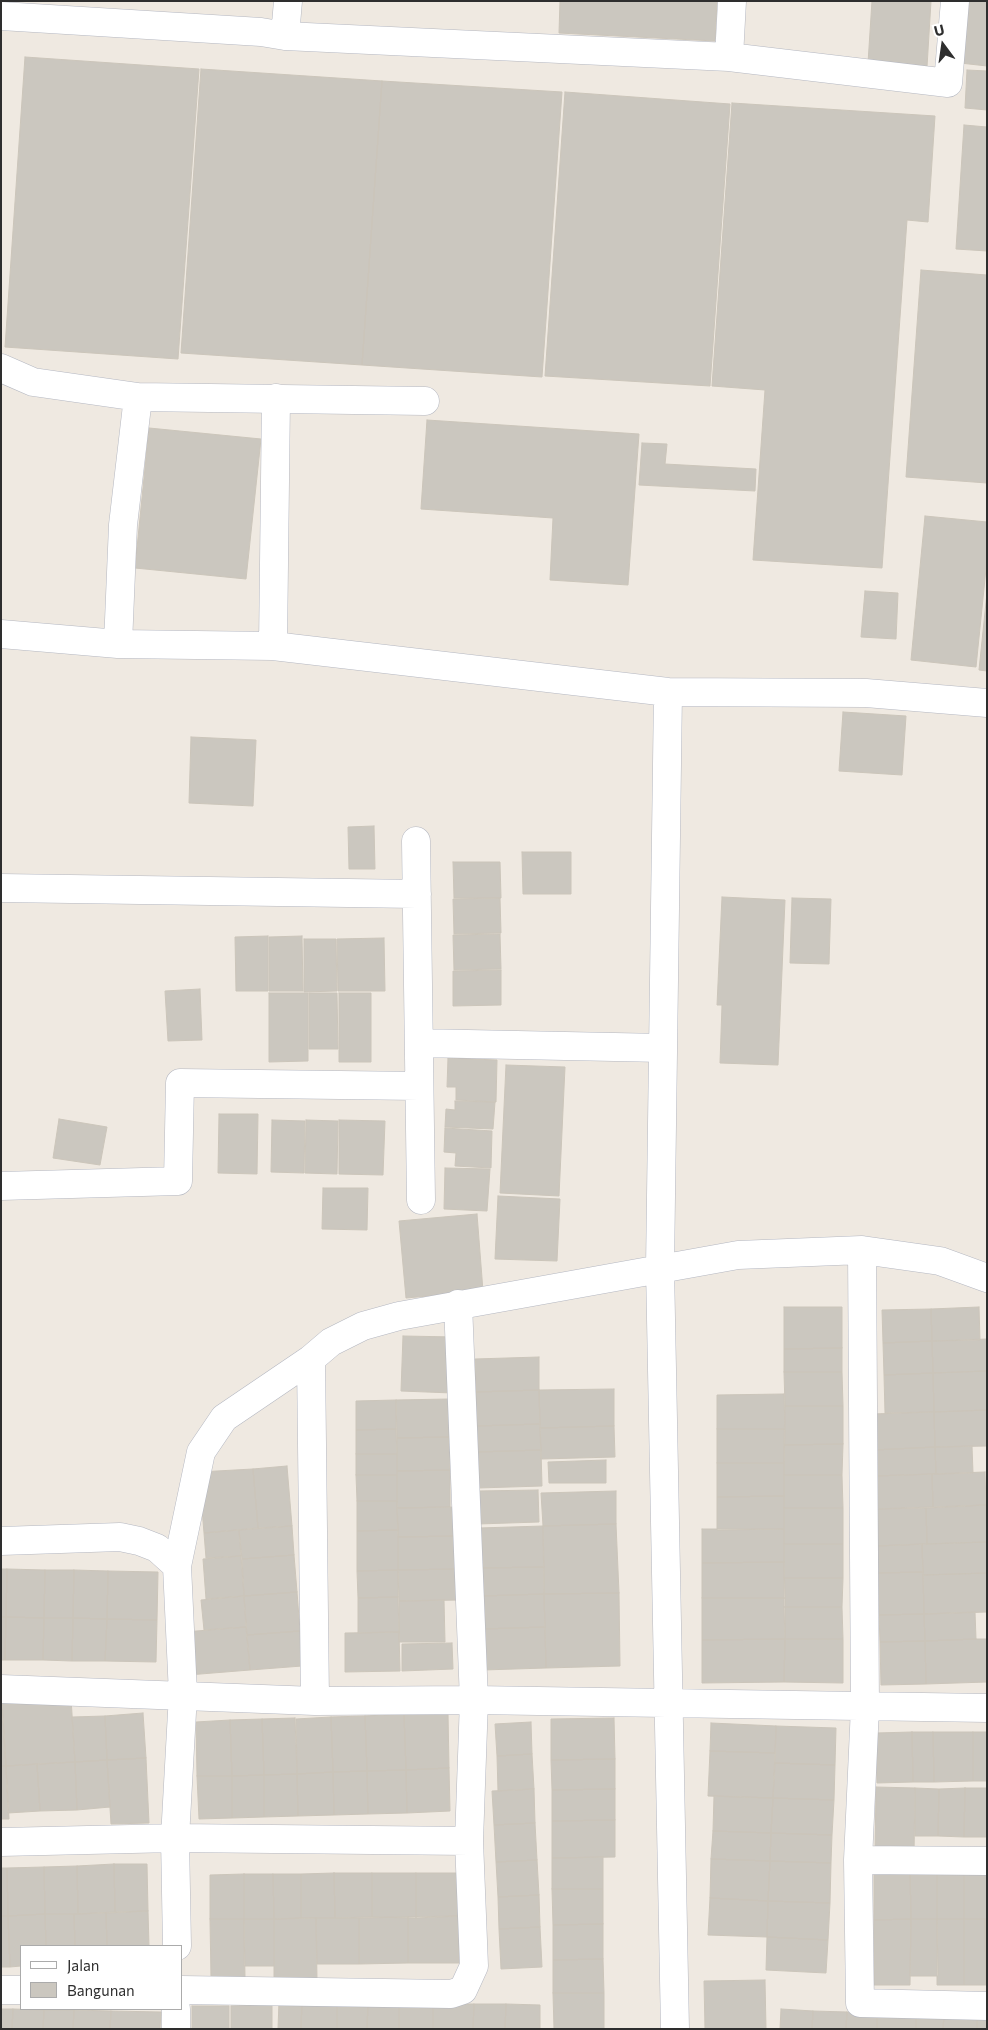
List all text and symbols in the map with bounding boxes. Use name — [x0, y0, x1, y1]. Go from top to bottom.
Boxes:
north arrow — [918, 20, 968, 70]
text: U — [932, 20, 946, 39]
legend — [20, 1945, 182, 2010]
text: Jalan — [67, 1956, 99, 1974]
text: Bangunan — [67, 1981, 135, 1999]

